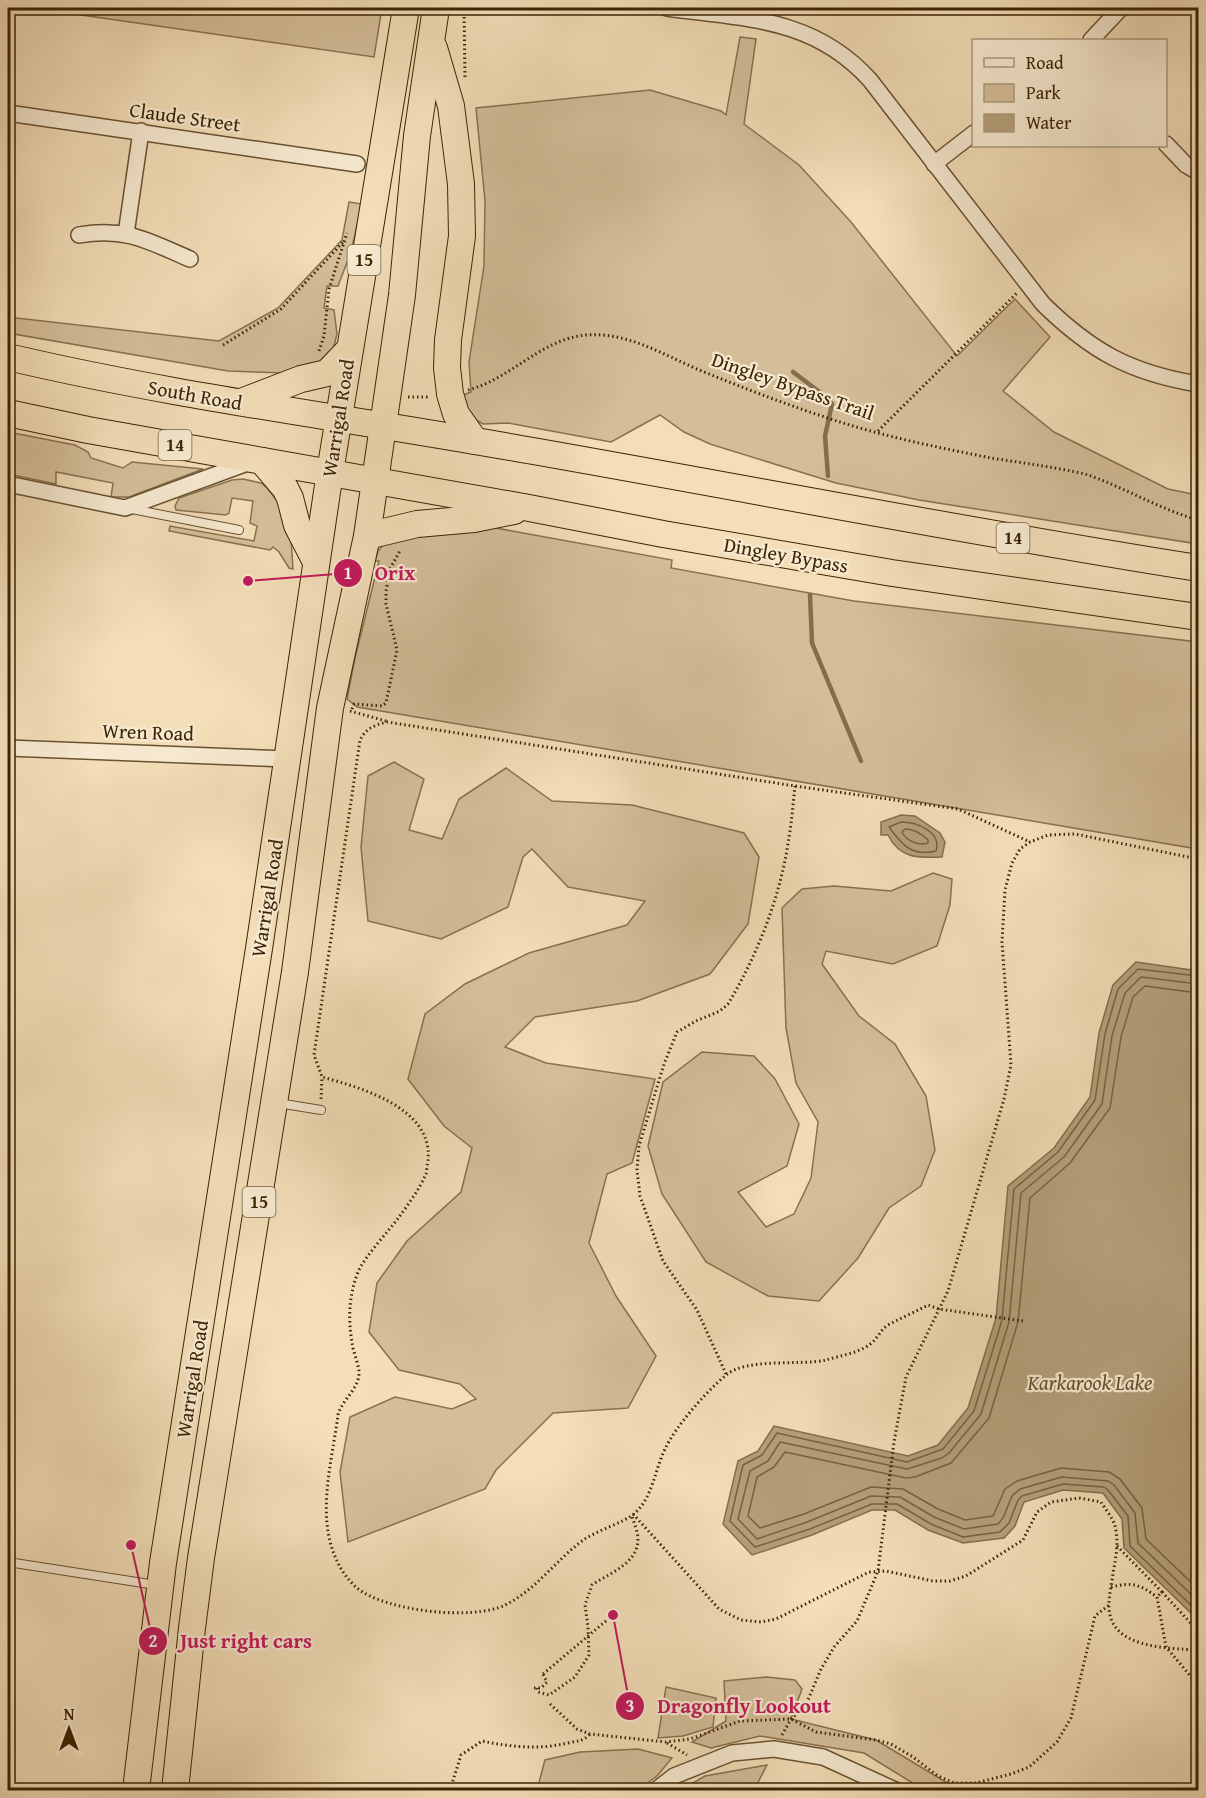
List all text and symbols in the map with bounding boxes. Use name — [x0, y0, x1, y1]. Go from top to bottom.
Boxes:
legend — [972, 39, 1167, 147]
text: Road — [1026, 49, 1064, 76]
text: Park — [1026, 79, 1062, 106]
street label: Claude Street — [128, 94, 242, 139]
text: Water — [1026, 109, 1072, 136]
road number: 15 — [348, 245, 380, 275]
street label: Dingley Bypass Trail — [708, 344, 879, 427]
street label: Warrigal Road — [314, 357, 361, 479]
street label: South Road — [146, 372, 245, 417]
road number: 14 — [158, 430, 192, 460]
road number: 14 — [996, 523, 1030, 553]
street label: Dingley Bypass — [722, 529, 851, 580]
callout: Orix — [333, 554, 427, 593]
text: Orix — [375, 557, 415, 588]
text: 1 — [343, 559, 353, 586]
street label: Wren Road — [102, 715, 195, 748]
street label: Warrigal Road — [243, 837, 290, 959]
road number: 15 — [242, 1187, 276, 1217]
street label: Warrigal Road — [168, 1318, 215, 1440]
water label: Karkarook Lake — [1026, 1367, 1153, 1398]
callout: Just right cars — [138, 1621, 324, 1660]
text: Just right cars — [177, 1625, 312, 1656]
text: 2 — [148, 1627, 158, 1654]
callout: Dragonfly Lookout — [615, 1686, 843, 1725]
text: Dragonfly Lookout — [657, 1690, 831, 1721]
text: 3 — [625, 1692, 635, 1719]
north arrow — [39, 1699, 99, 1759]
text: N — [64, 1702, 75, 1726]

